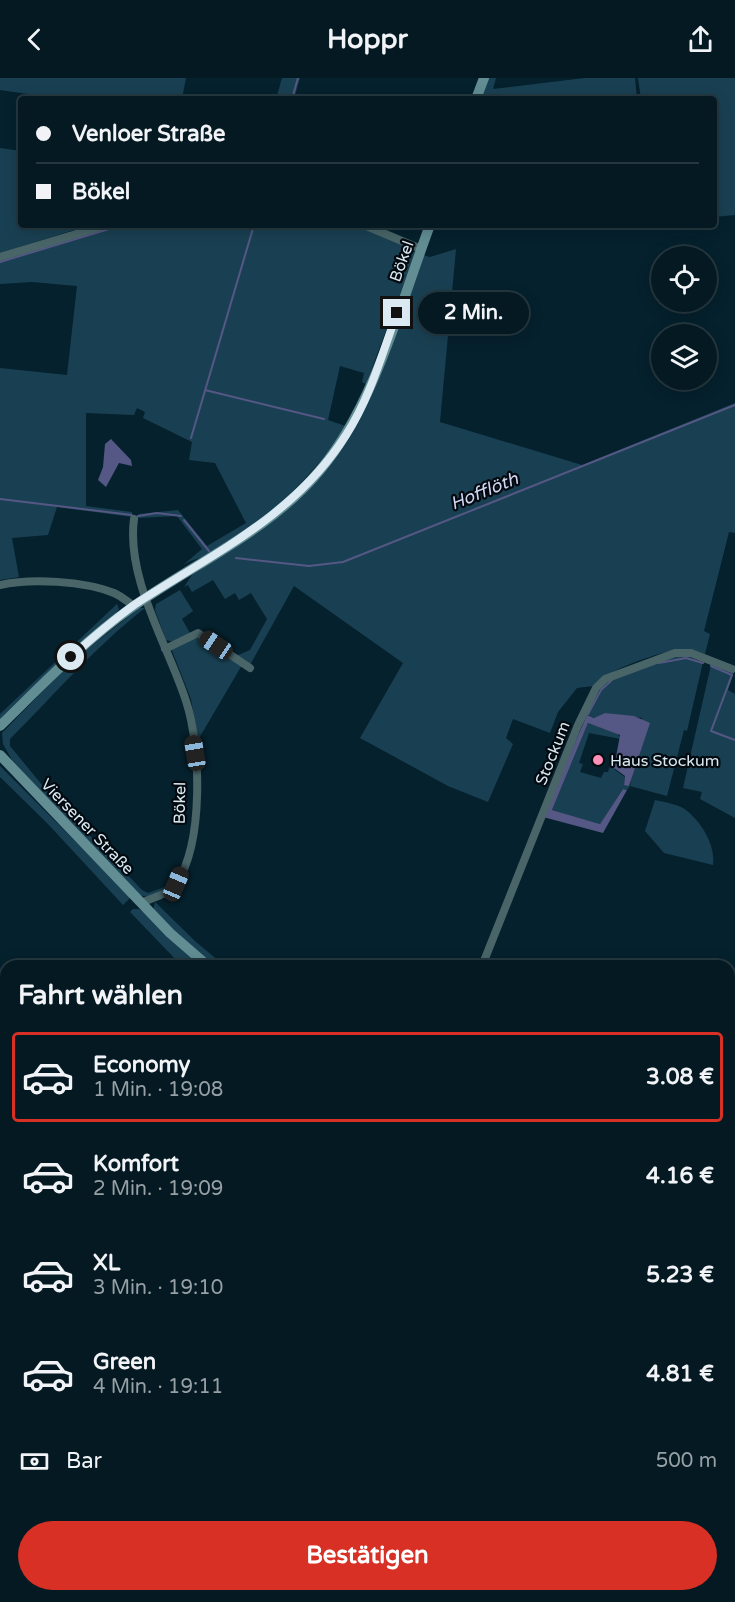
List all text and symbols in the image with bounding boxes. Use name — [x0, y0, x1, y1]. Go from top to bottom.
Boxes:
icon: back — [18, 23, 51, 56]
text: Hoppr — [327, 23, 408, 56]
icon: share — [684, 23, 717, 56]
text: Venloer Straße — [72, 121, 225, 147]
text: Bökel — [72, 179, 130, 205]
street label: Bökel — [385, 238, 419, 285]
map controls — [651, 246, 717, 390]
button: locate — [651, 246, 717, 312]
callout: 2 Min. — [418, 292, 529, 334]
route end — [383, 299, 410, 326]
text: 2 Min. — [444, 301, 503, 325]
button: layers — [651, 324, 717, 390]
water label: Hofflöth — [447, 467, 522, 515]
car — [196, 627, 236, 663]
route start — [57, 643, 84, 670]
street label: Stockum — [531, 719, 575, 788]
car — [183, 734, 207, 772]
place label: Haus Stockum — [610, 751, 720, 771]
marker: Haus Stockum — [591, 753, 605, 767]
street label: Viersener Straße — [37, 775, 138, 879]
street label: Bökel — [170, 782, 190, 824]
car — [161, 864, 191, 904]
text: Fahrt wählen — [18, 979, 183, 1012]
icon: car — [21, 1050, 75, 1104]
text: Economy — [93, 1052, 190, 1078]
text: 3.08 € — [646, 1064, 714, 1090]
text: 1 Min. · 19:08 — [93, 1078, 223, 1102]
icon: car — [21, 1149, 75, 1203]
text: Komfort — [93, 1151, 179, 1177]
text: 4.16 € — [646, 1163, 714, 1189]
text: 2 Min. · 19:09 — [93, 1177, 223, 1201]
icon: car — [21, 1248, 75, 1302]
text: XL — [93, 1250, 120, 1276]
text: 5.23 € — [646, 1262, 714, 1288]
text: 3 Min. · 19:10 — [93, 1276, 223, 1300]
icon: car — [21, 1347, 75, 1401]
text: Green — [93, 1349, 156, 1375]
text: 4.81 € — [646, 1361, 714, 1387]
text: 4 Min. · 19:11 — [93, 1375, 223, 1399]
icon: cash — [18, 1445, 51, 1478]
text: Bar — [66, 1448, 102, 1474]
text: 500 m — [656, 1449, 717, 1473]
button: Bestätigen — [18, 1521, 717, 1590]

